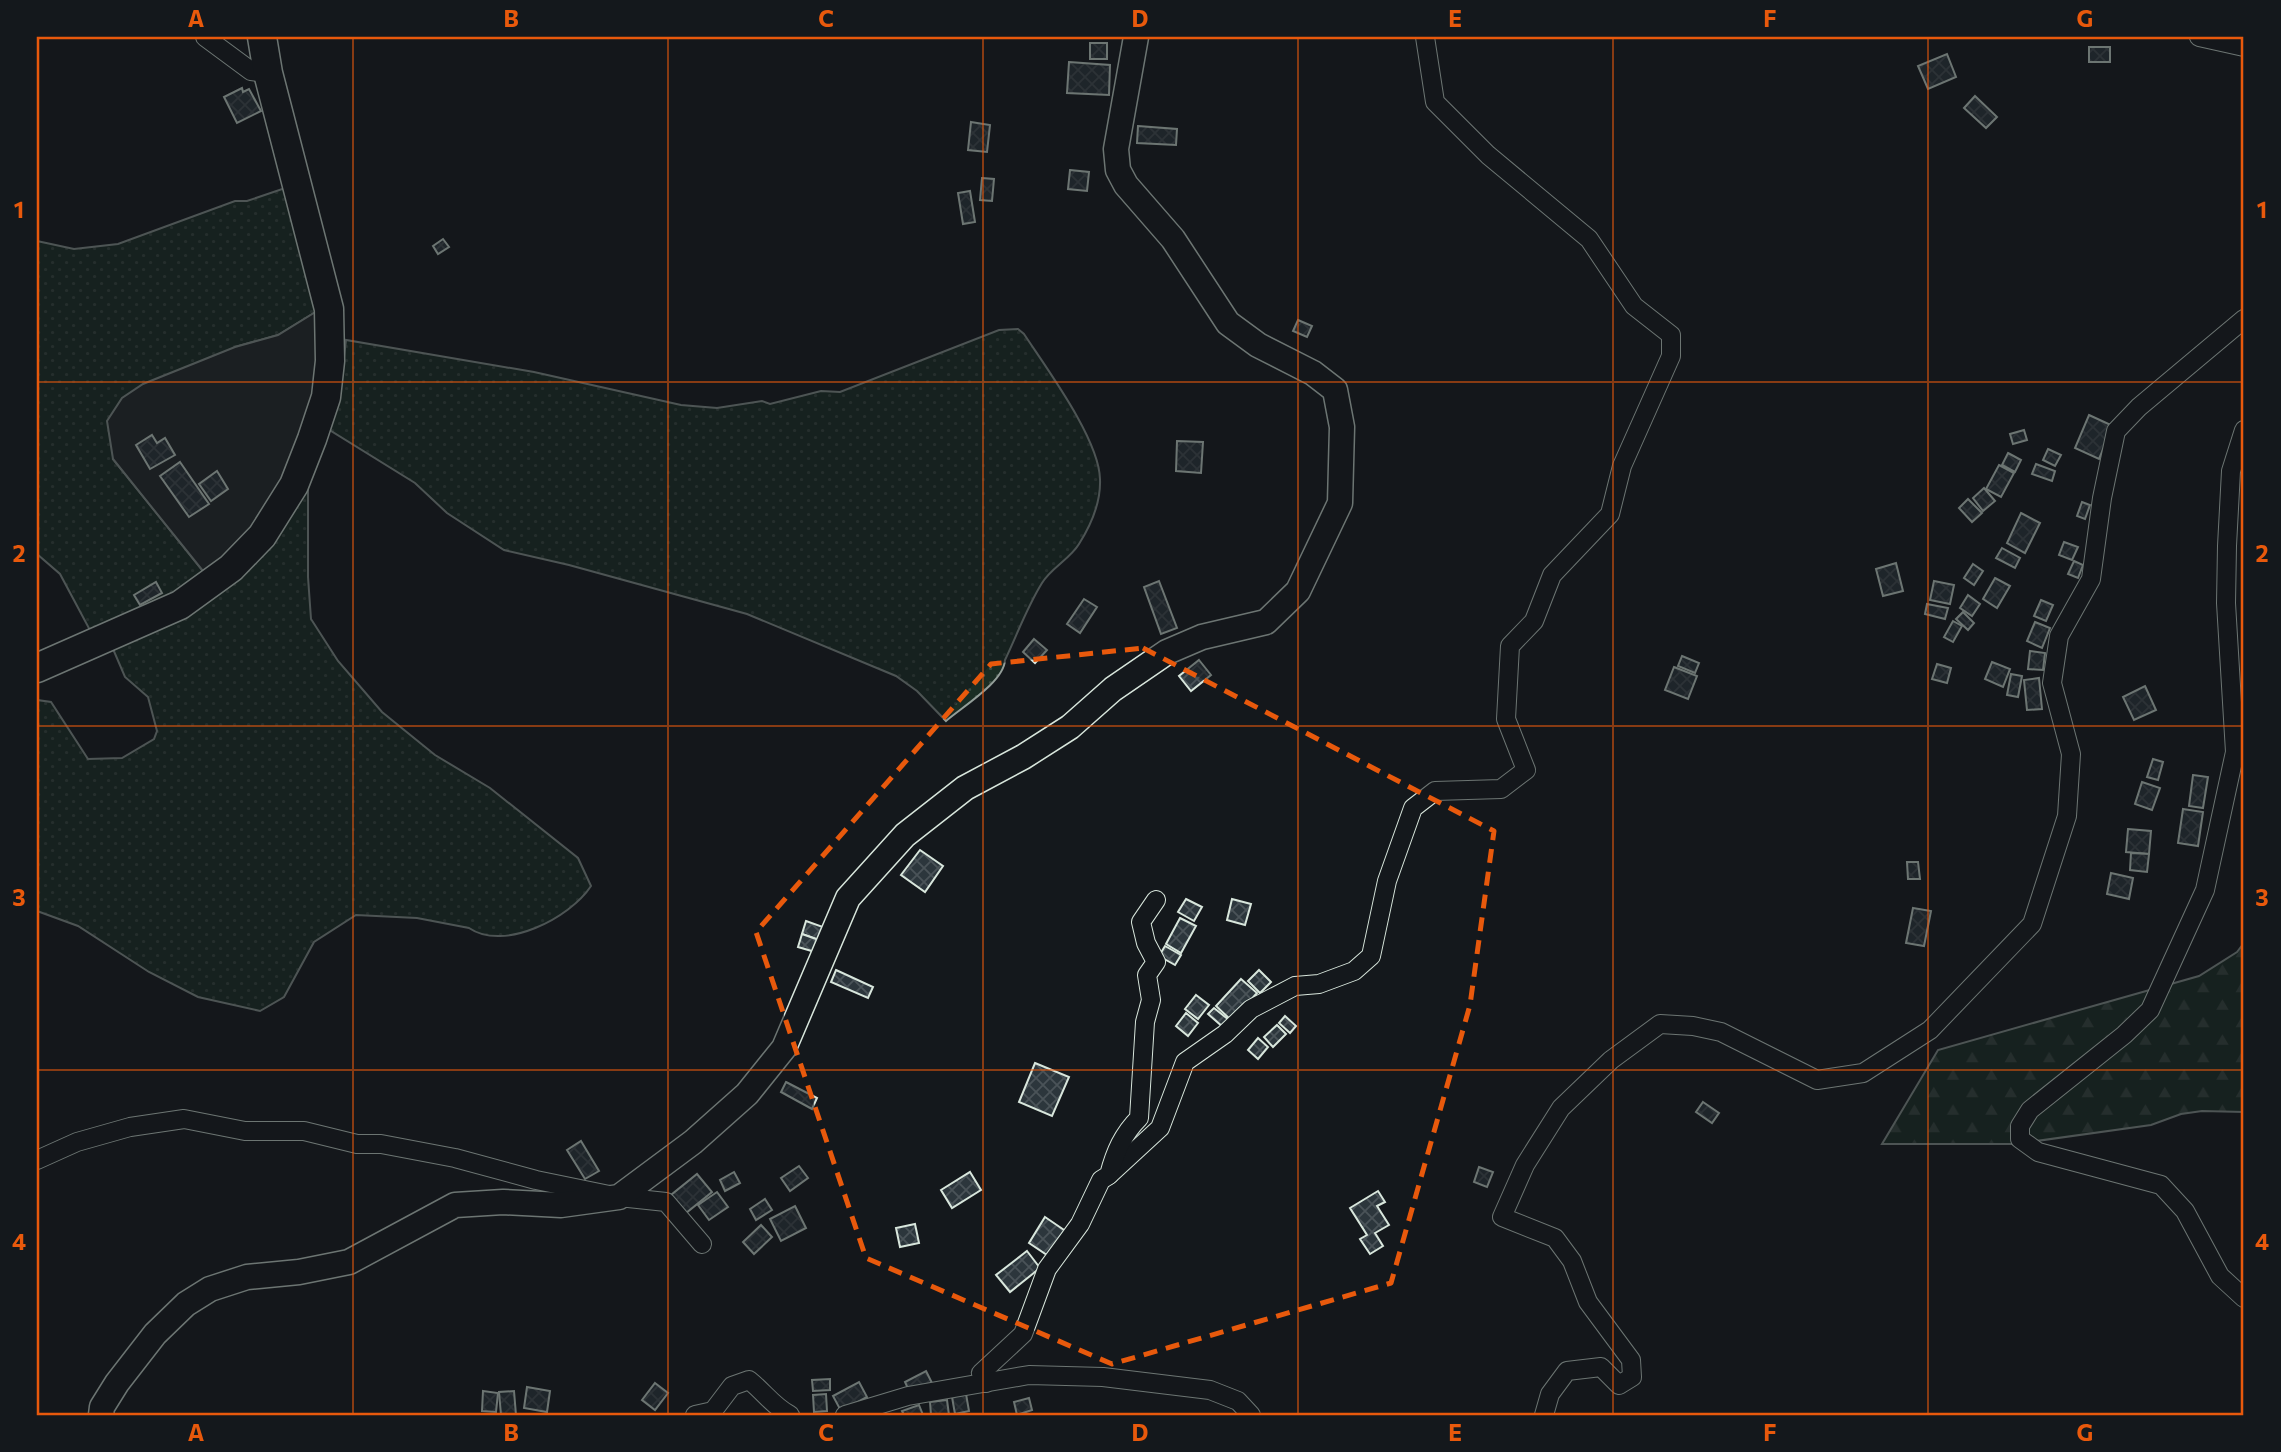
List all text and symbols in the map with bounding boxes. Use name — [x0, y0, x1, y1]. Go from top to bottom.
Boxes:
text: A — [188, 4, 205, 32]
text: B — [503, 4, 519, 32]
text: C — [818, 4, 834, 32]
text: D — [1132, 4, 1149, 32]
text: E — [1448, 4, 1462, 32]
text: F — [1763, 4, 1777, 32]
text: G — [2077, 4, 2093, 32]
text: 1 — [14, 195, 24, 223]
text: 1 — [2257, 195, 2267, 223]
text: 2 — [12, 539, 26, 567]
text: 2 — [2255, 539, 2269, 567]
text: 3 — [12, 883, 26, 911]
text: 3 — [2255, 883, 2269, 911]
text: 4 — [12, 1227, 26, 1255]
text: 4 — [2255, 1227, 2269, 1255]
text: A — [188, 1418, 205, 1446]
text: B — [503, 1418, 519, 1446]
text: C — [818, 1418, 834, 1446]
text: D — [1132, 1418, 1149, 1446]
text: E — [1448, 1418, 1462, 1446]
text: F — [1763, 1418, 1777, 1446]
text: G — [2077, 1418, 2093, 1446]

